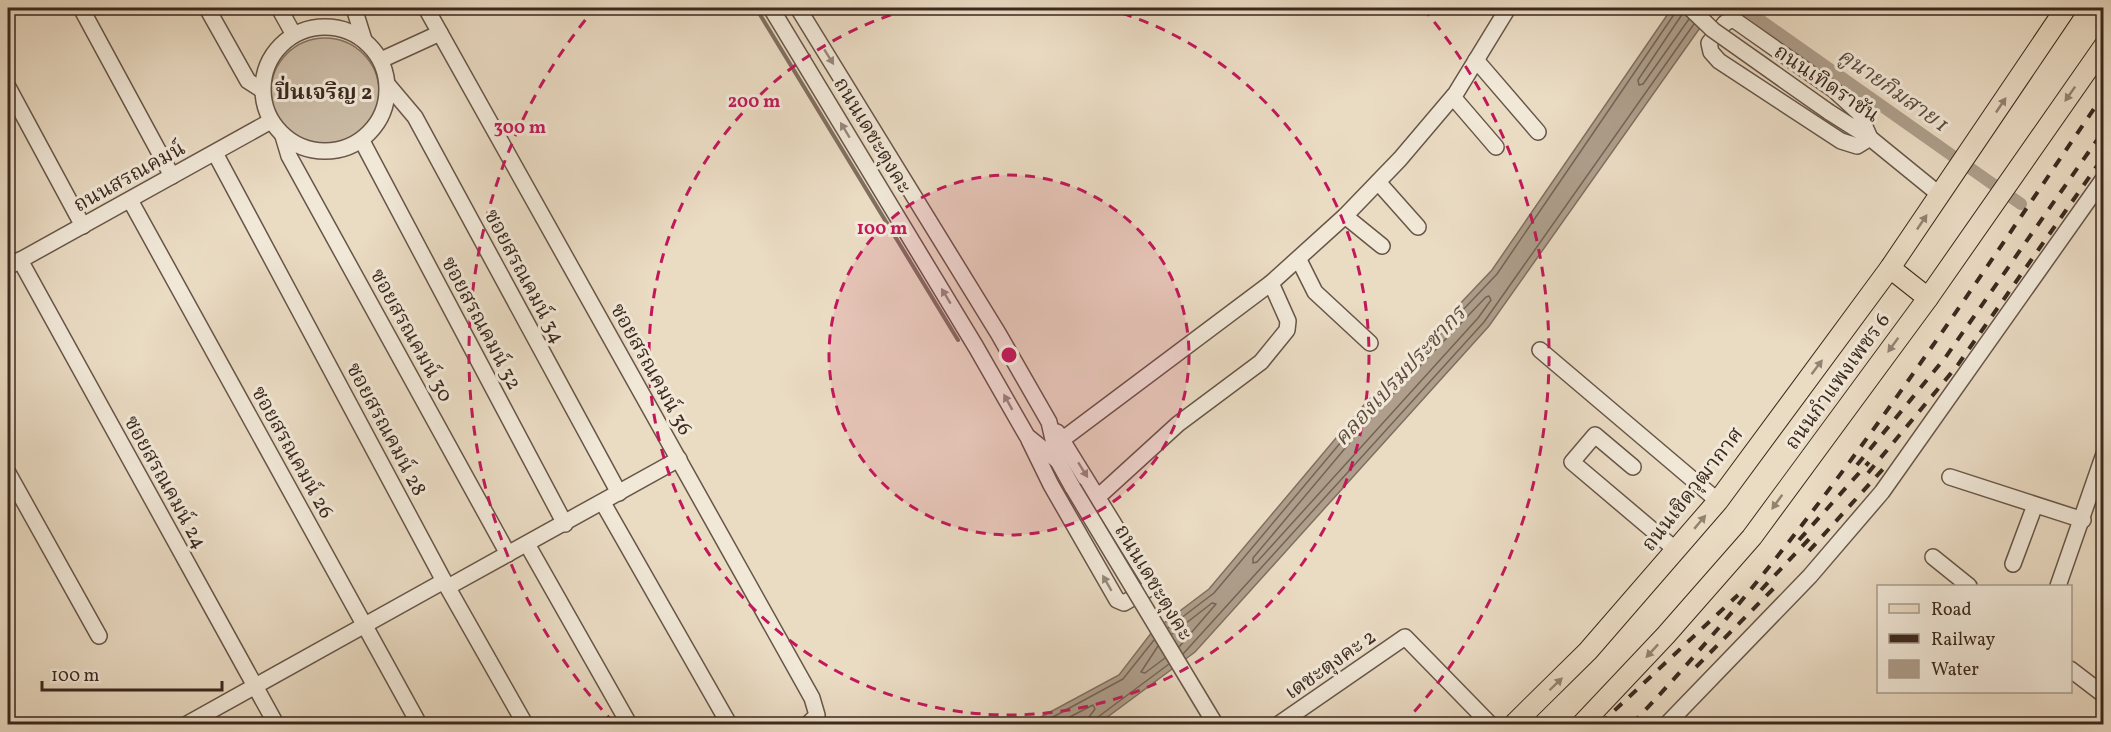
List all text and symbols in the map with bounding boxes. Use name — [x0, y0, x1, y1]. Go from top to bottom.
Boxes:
street label: ถนนเทิดราชัน — [1768, 38, 1885, 130]
water label: คูนายกิมสาย 1 — [1831, 41, 1954, 141]
one-way arrow — [823, 49, 834, 65]
street label: ถนนเดชะตุงคะ — [826, 72, 918, 199]
district label: ปิ่นเจริญ 2 — [274, 75, 372, 109]
one-way arrow — [2064, 85, 2076, 101]
text: 200 m — [728, 90, 780, 115]
one-way arrow — [1995, 96, 2006, 113]
text: 300 m — [494, 116, 546, 141]
one-way arrow — [840, 121, 850, 138]
street label: ถนนสรณคมน์ — [68, 134, 191, 220]
street label: ซอยสรณคมน์ 34 — [476, 204, 571, 349]
one-way arrow — [1916, 214, 1928, 230]
text: 100 m — [857, 217, 907, 242]
street label: ซอยสรณคมน์ 32 — [433, 252, 528, 396]
street label: ซอยสรณคมน์ 30 — [362, 264, 459, 408]
one-way arrow — [940, 288, 951, 305]
water label: คลองเปรมประชากร — [1328, 298, 1475, 454]
street label: ซอยสรณคมน์ 36 — [602, 299, 699, 441]
street label: ถนนกำแพงเพชร 6 — [1779, 308, 1898, 456]
one-way arrow — [1887, 337, 1899, 353]
centre of rings — [999, 345, 1019, 365]
street label: ซอยสรณคมน์ 28 — [338, 358, 433, 501]
one-way arrow — [1810, 359, 1822, 374]
street label: ซอยสรณคมน์ 26 — [243, 381, 340, 524]
one-way arrow — [1002, 394, 1013, 410]
street label: ซอยสรณคมน์ 24 — [116, 411, 213, 555]
street label: ถนนเชิดวุฒากาศ — [1635, 422, 1751, 558]
one-way arrow — [1077, 462, 1088, 478]
one-way arrow — [1772, 495, 1784, 510]
one-way arrow — [1693, 514, 1706, 530]
street label: ถนนเดชะตุงคะ — [1107, 519, 1199, 646]
one-way arrow — [1102, 575, 1113, 591]
legend — [1877, 585, 2072, 693]
text: Road — [1931, 598, 1972, 623]
street label: เดชะตุงคะ 2 — [1279, 623, 1382, 707]
text: Railway — [1931, 628, 1995, 653]
one-way arrow — [1646, 643, 1659, 658]
scale bar — [42, 654, 222, 692]
text: Water — [1931, 658, 1979, 683]
text: 100 m — [51, 664, 100, 689]
one-way arrow — [1549, 677, 1564, 691]

